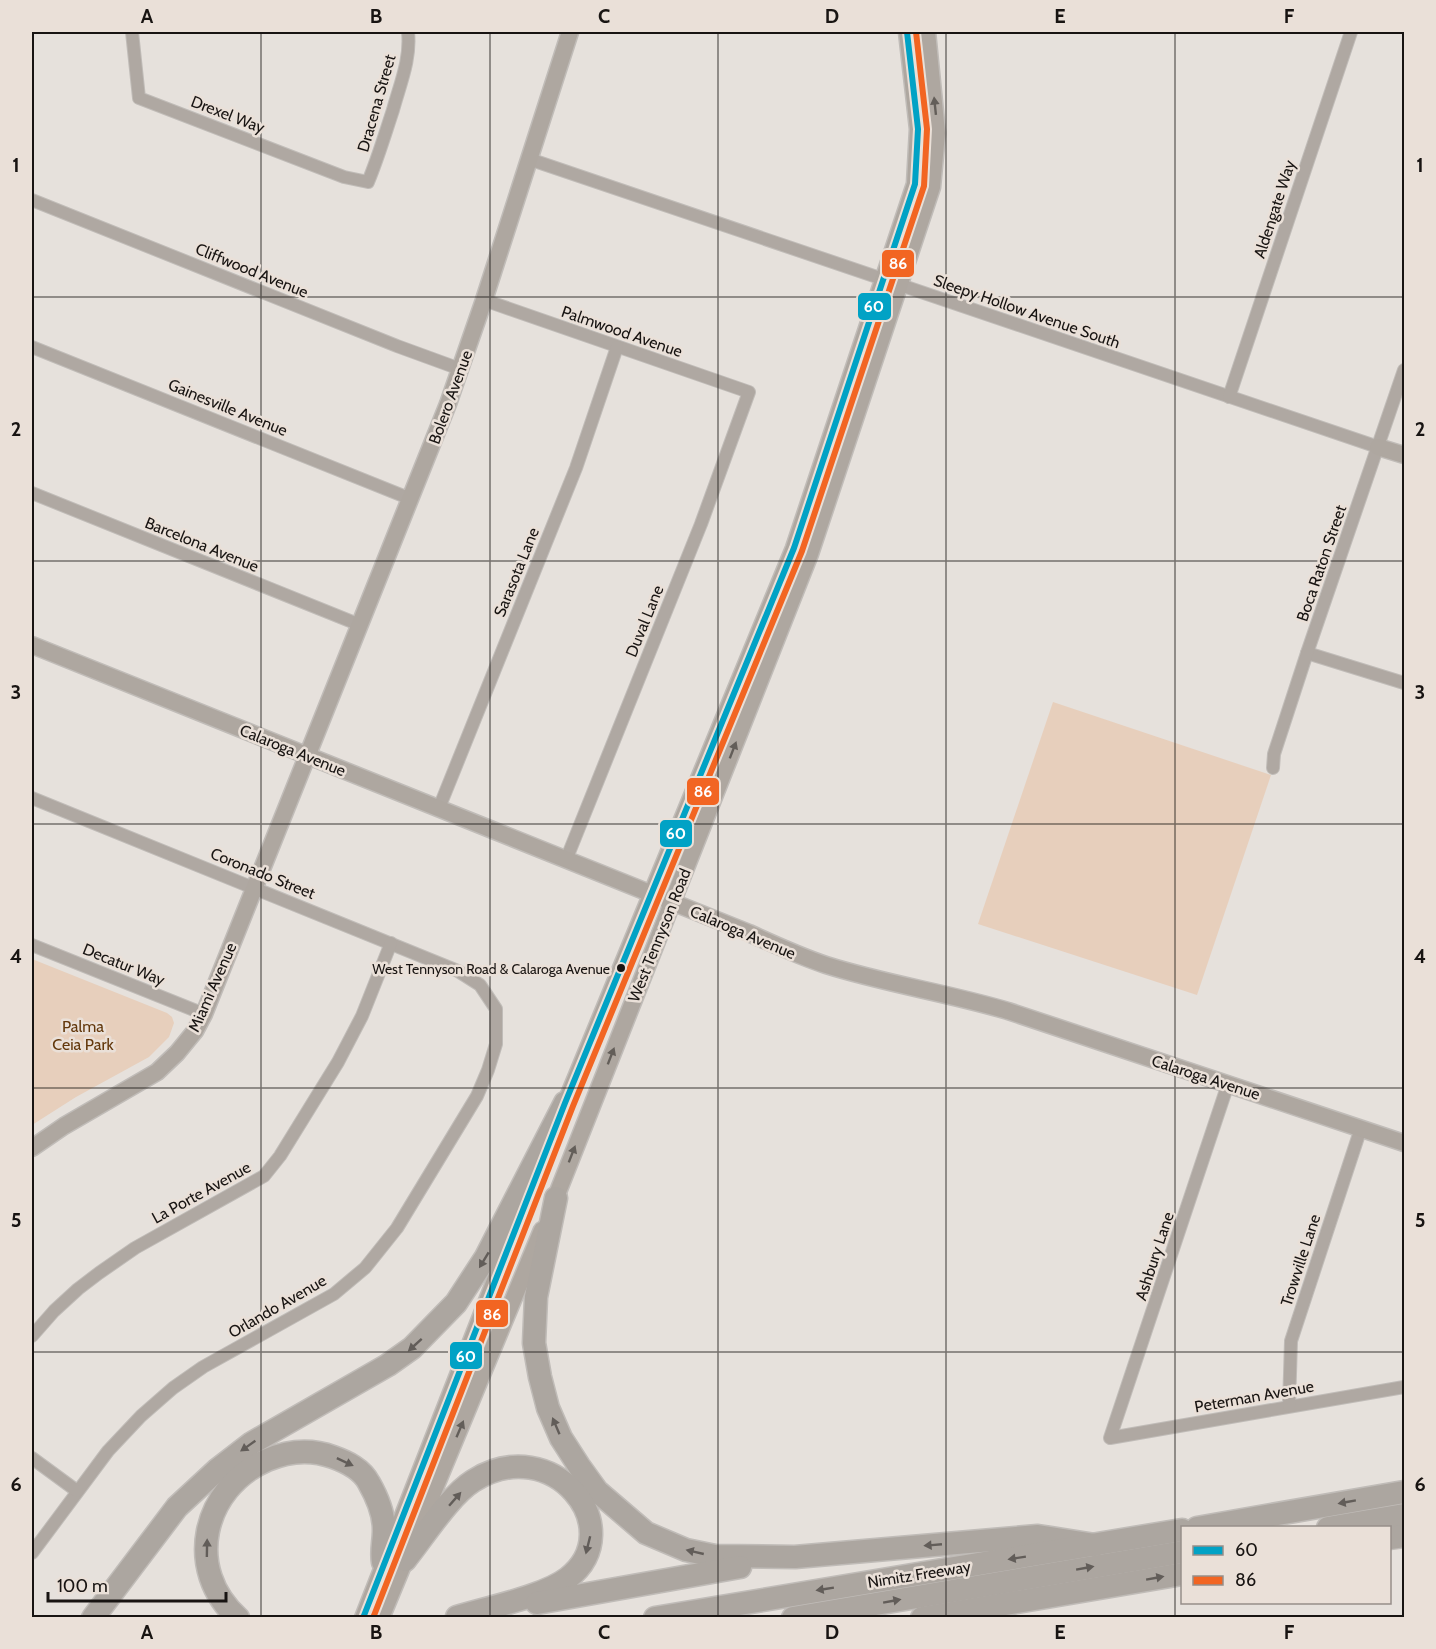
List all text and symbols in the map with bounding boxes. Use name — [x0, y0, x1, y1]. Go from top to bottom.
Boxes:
text: A — [141, 4, 154, 28]
text: B — [370, 4, 382, 28]
text: C — [598, 4, 610, 28]
text: D — [825, 4, 839, 28]
text: E — [1054, 4, 1066, 28]
text: F — [1284, 4, 1295, 28]
street label: Dracena Street — [353, 51, 400, 154]
street label: Drexel Way — [188, 92, 267, 137]
one-way arrow — [930, 96, 940, 115]
text: 1 — [12, 153, 20, 177]
text: 1 — [1416, 153, 1424, 177]
street label: Aldengate Way — [1250, 158, 1299, 261]
street label: Cliffwood Avenue — [193, 239, 311, 302]
line badge: 86 — [881, 249, 915, 278]
text: 86 — [889, 254, 907, 273]
street label: Sleepy Hollow Avenue South — [931, 271, 1123, 352]
line badge: 60 — [857, 292, 892, 321]
text: 60 — [864, 297, 884, 316]
street label: Palmwood Avenue — [559, 302, 685, 361]
street label: Bolero Avenue — [425, 348, 476, 447]
street label: Gainesville Avenue — [165, 375, 290, 440]
text: 2 — [11, 417, 21, 441]
text: 2 — [1415, 417, 1425, 441]
street label: Boca Raton Street — [1293, 502, 1350, 624]
street label: Barcelona Avenue — [142, 513, 261, 576]
street label: Sarasota Lane — [490, 525, 543, 620]
street label: Duval Lane — [621, 583, 667, 660]
text: 3 — [11, 680, 21, 704]
text: 3 — [1415, 680, 1425, 704]
street label: Calaroga Avenue — [237, 721, 349, 780]
one-way arrow — [729, 741, 739, 759]
line badge: 86 — [686, 777, 720, 806]
text: 86 — [694, 782, 712, 801]
line badge: 60 — [659, 819, 693, 848]
text: 60 — [666, 824, 686, 843]
street label: Coronado Street — [208, 844, 318, 903]
street label: West Tennyson Road — [624, 866, 695, 1005]
street label: Calaroga Avenue — [687, 902, 798, 963]
street label: Decatur Way — [80, 939, 168, 990]
street label: Miami Avenue — [184, 940, 241, 1035]
text: 4 — [10, 944, 22, 968]
text: 4 — [1414, 944, 1426, 968]
place label: West Tennyson Road & Calaroga Avenue — [372, 960, 610, 978]
marker: West Tennyson Road & Calaroga Avenue — [615, 962, 627, 974]
park label: Palma Ceia Park — [52, 1017, 114, 1054]
one-way arrow — [606, 1047, 616, 1065]
street label: Calaroga Avenue — [1149, 1051, 1262, 1104]
one-way arrow — [568, 1145, 578, 1163]
street label: La Porte Avenue — [149, 1157, 254, 1227]
text: 5 — [11, 1208, 21, 1232]
text: 5 — [1415, 1208, 1425, 1232]
street label: Ashbury Lane — [1131, 1209, 1178, 1303]
street label: Trowville Lane — [1277, 1212, 1324, 1309]
one-way arrow — [478, 1252, 489, 1268]
street label: Orlando Avenue — [225, 1271, 329, 1342]
line badge: 86 — [475, 1299, 509, 1328]
text: 86 — [483, 1305, 501, 1324]
one-way arrow — [407, 1338, 422, 1352]
line badge: 60 — [449, 1341, 483, 1370]
text: 60 — [456, 1347, 476, 1366]
street label: Peterman Avenue — [1193, 1377, 1315, 1416]
one-way arrow — [551, 1417, 560, 1434]
one-way arrow — [456, 1420, 465, 1438]
one-way arrow — [241, 1440, 257, 1452]
one-way arrow — [336, 1457, 354, 1467]
text: 6 — [10, 1472, 22, 1496]
text: 6 — [1414, 1472, 1426, 1496]
one-way arrow — [448, 1491, 462, 1506]
one-way arrow — [1337, 1498, 1356, 1507]
legend — [1181, 1526, 1391, 1604]
one-way arrow — [583, 1536, 593, 1554]
one-way arrow — [202, 1538, 212, 1557]
text: 60 — [1235, 1539, 1258, 1561]
one-way arrow — [923, 1540, 942, 1550]
one-way arrow — [685, 1547, 704, 1556]
one-way arrow — [1007, 1553, 1026, 1562]
street label: Nimitz Freeway — [866, 1557, 972, 1592]
one-way arrow — [1075, 1564, 1094, 1573]
scale bar — [48, 1565, 226, 1603]
text: 86 — [1235, 1569, 1256, 1591]
one-way arrow — [1146, 1574, 1165, 1583]
text: 100 m — [57, 1575, 108, 1597]
one-way arrow — [815, 1585, 834, 1594]
one-way arrow — [883, 1596, 902, 1605]
text: A — [141, 1620, 154, 1644]
text: B — [370, 1620, 382, 1644]
text: C — [598, 1620, 610, 1644]
text: D — [825, 1620, 839, 1644]
text: E — [1054, 1620, 1066, 1644]
text: F — [1284, 1620, 1295, 1644]

